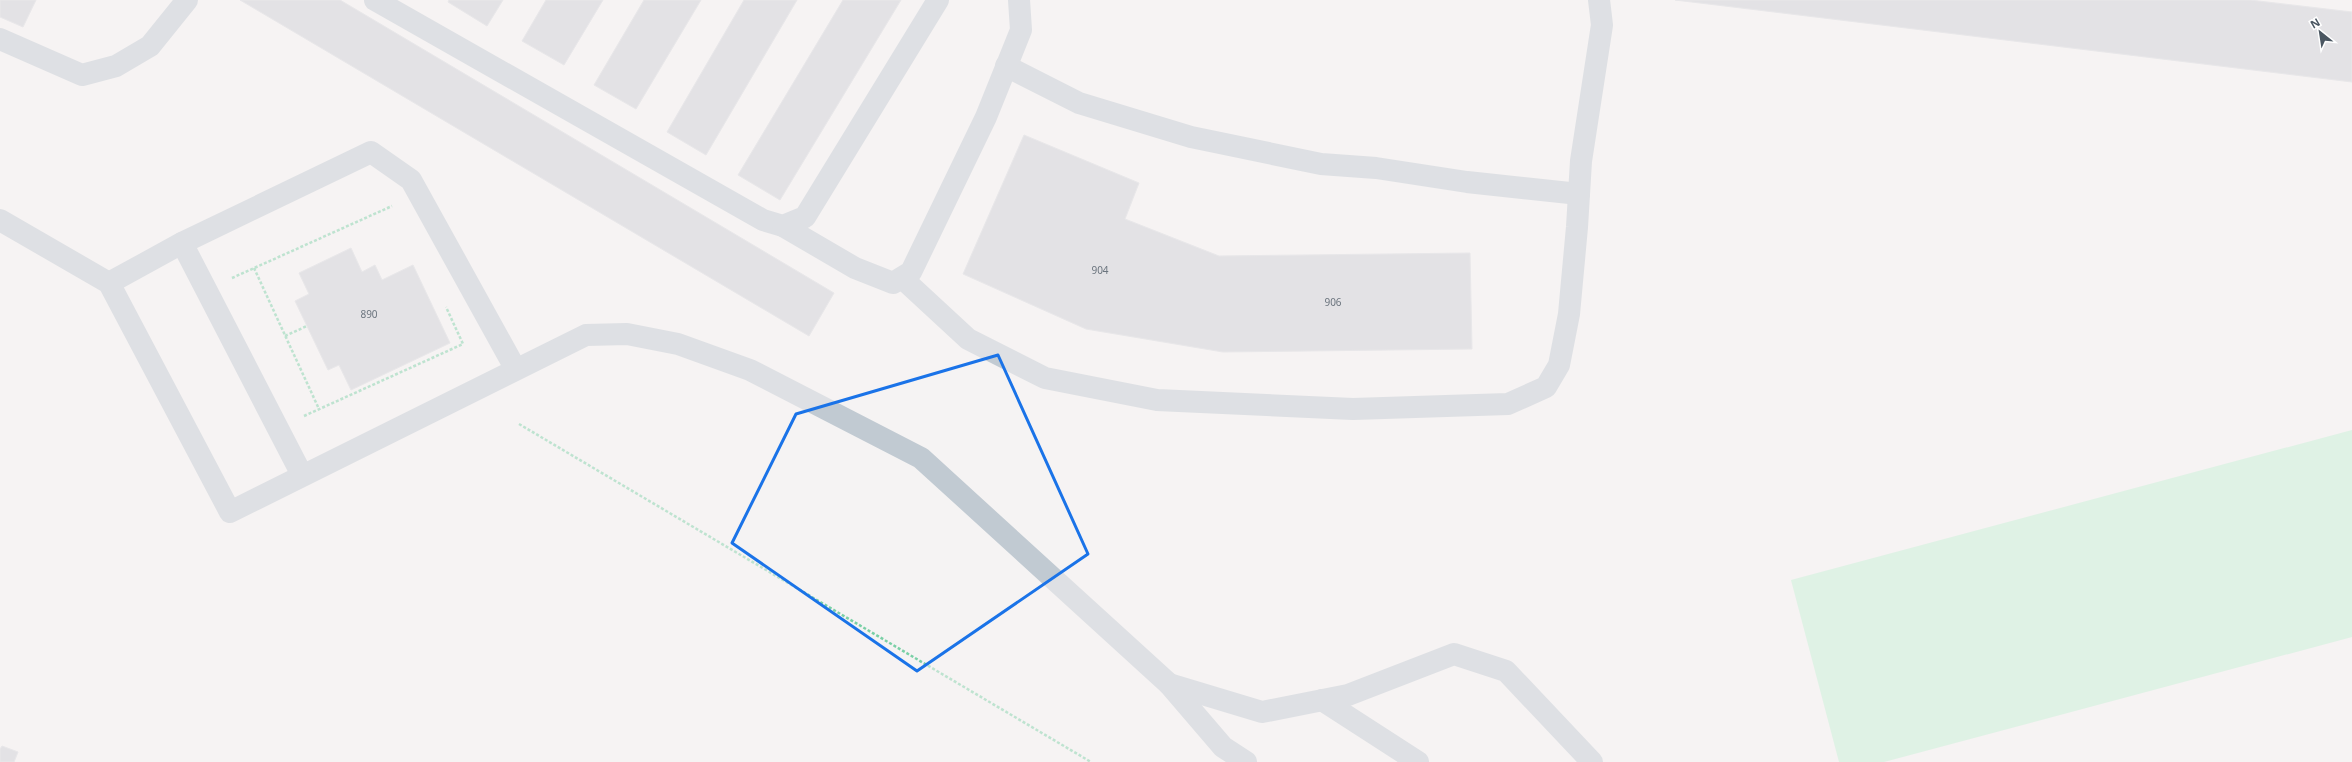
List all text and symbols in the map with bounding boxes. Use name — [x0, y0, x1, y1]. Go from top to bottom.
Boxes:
north arrow — [2300, 12, 2340, 52]
text: N — [2307, 14, 2322, 32]
house number: 904 — [1091, 263, 1109, 277]
house number: 906 — [1324, 295, 1342, 309]
house number: 890 — [360, 307, 378, 321]

